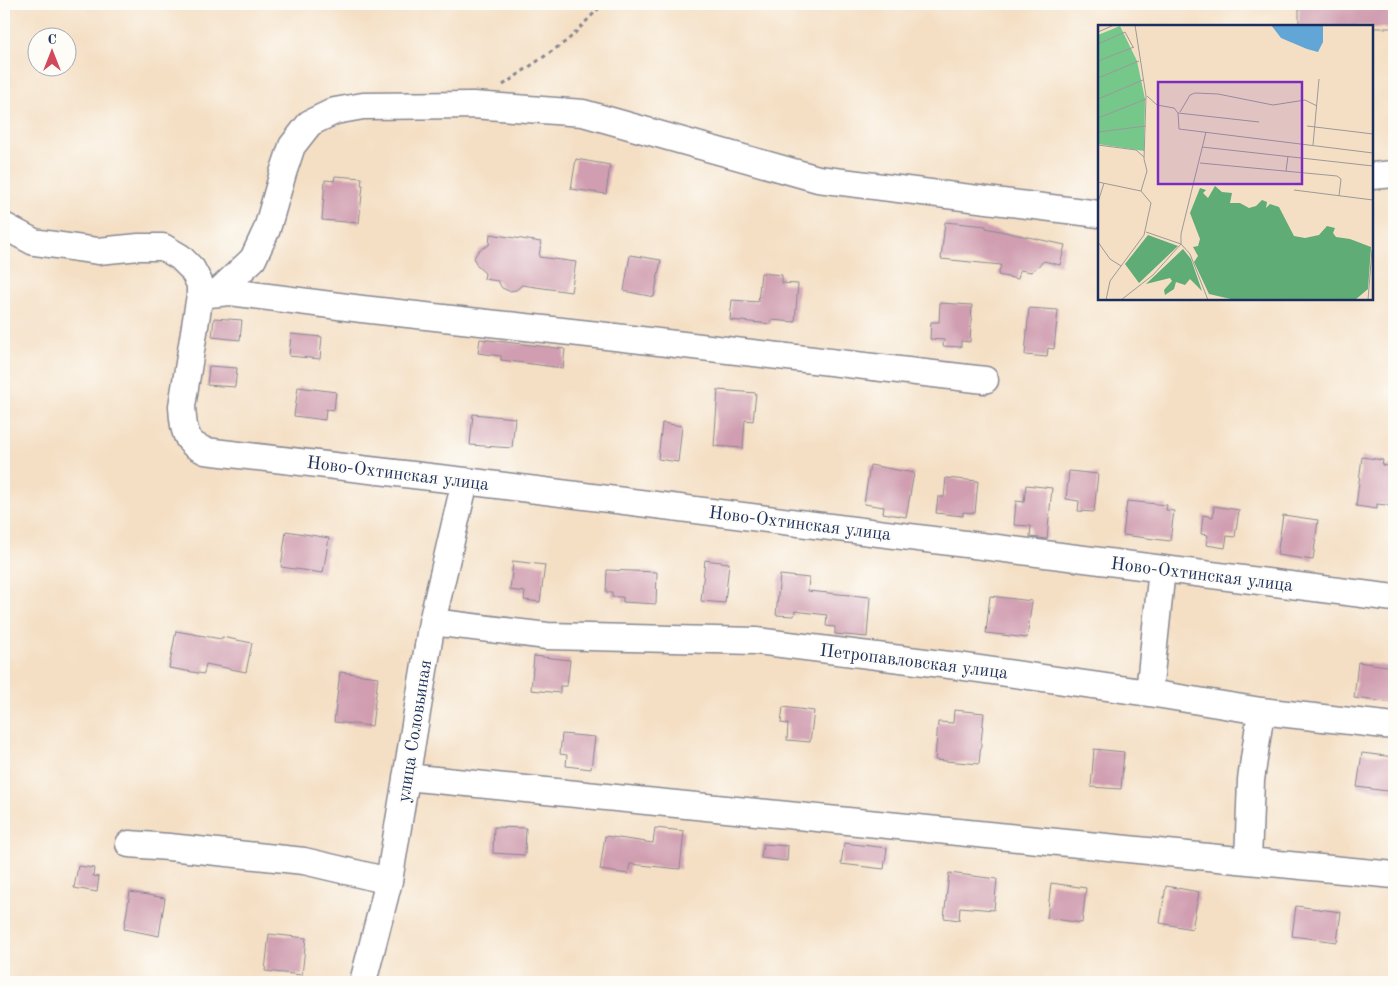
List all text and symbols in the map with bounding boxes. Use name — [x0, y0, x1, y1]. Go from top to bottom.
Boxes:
inset map — [1098, 25, 1373, 300]
north arrow — [28, 28, 78, 78]
text: С — [47, 33, 57, 47]
street label: Ново-Охтинская улица — [306, 454, 490, 494]
street label: Ново-Охтинская улица — [708, 504, 892, 544]
street label: Ново-Охтинская улица — [1110, 555, 1294, 595]
street label: Петропавловская улица — [819, 642, 1009, 682]
street label: улица Соловьиная — [395, 659, 435, 804]

